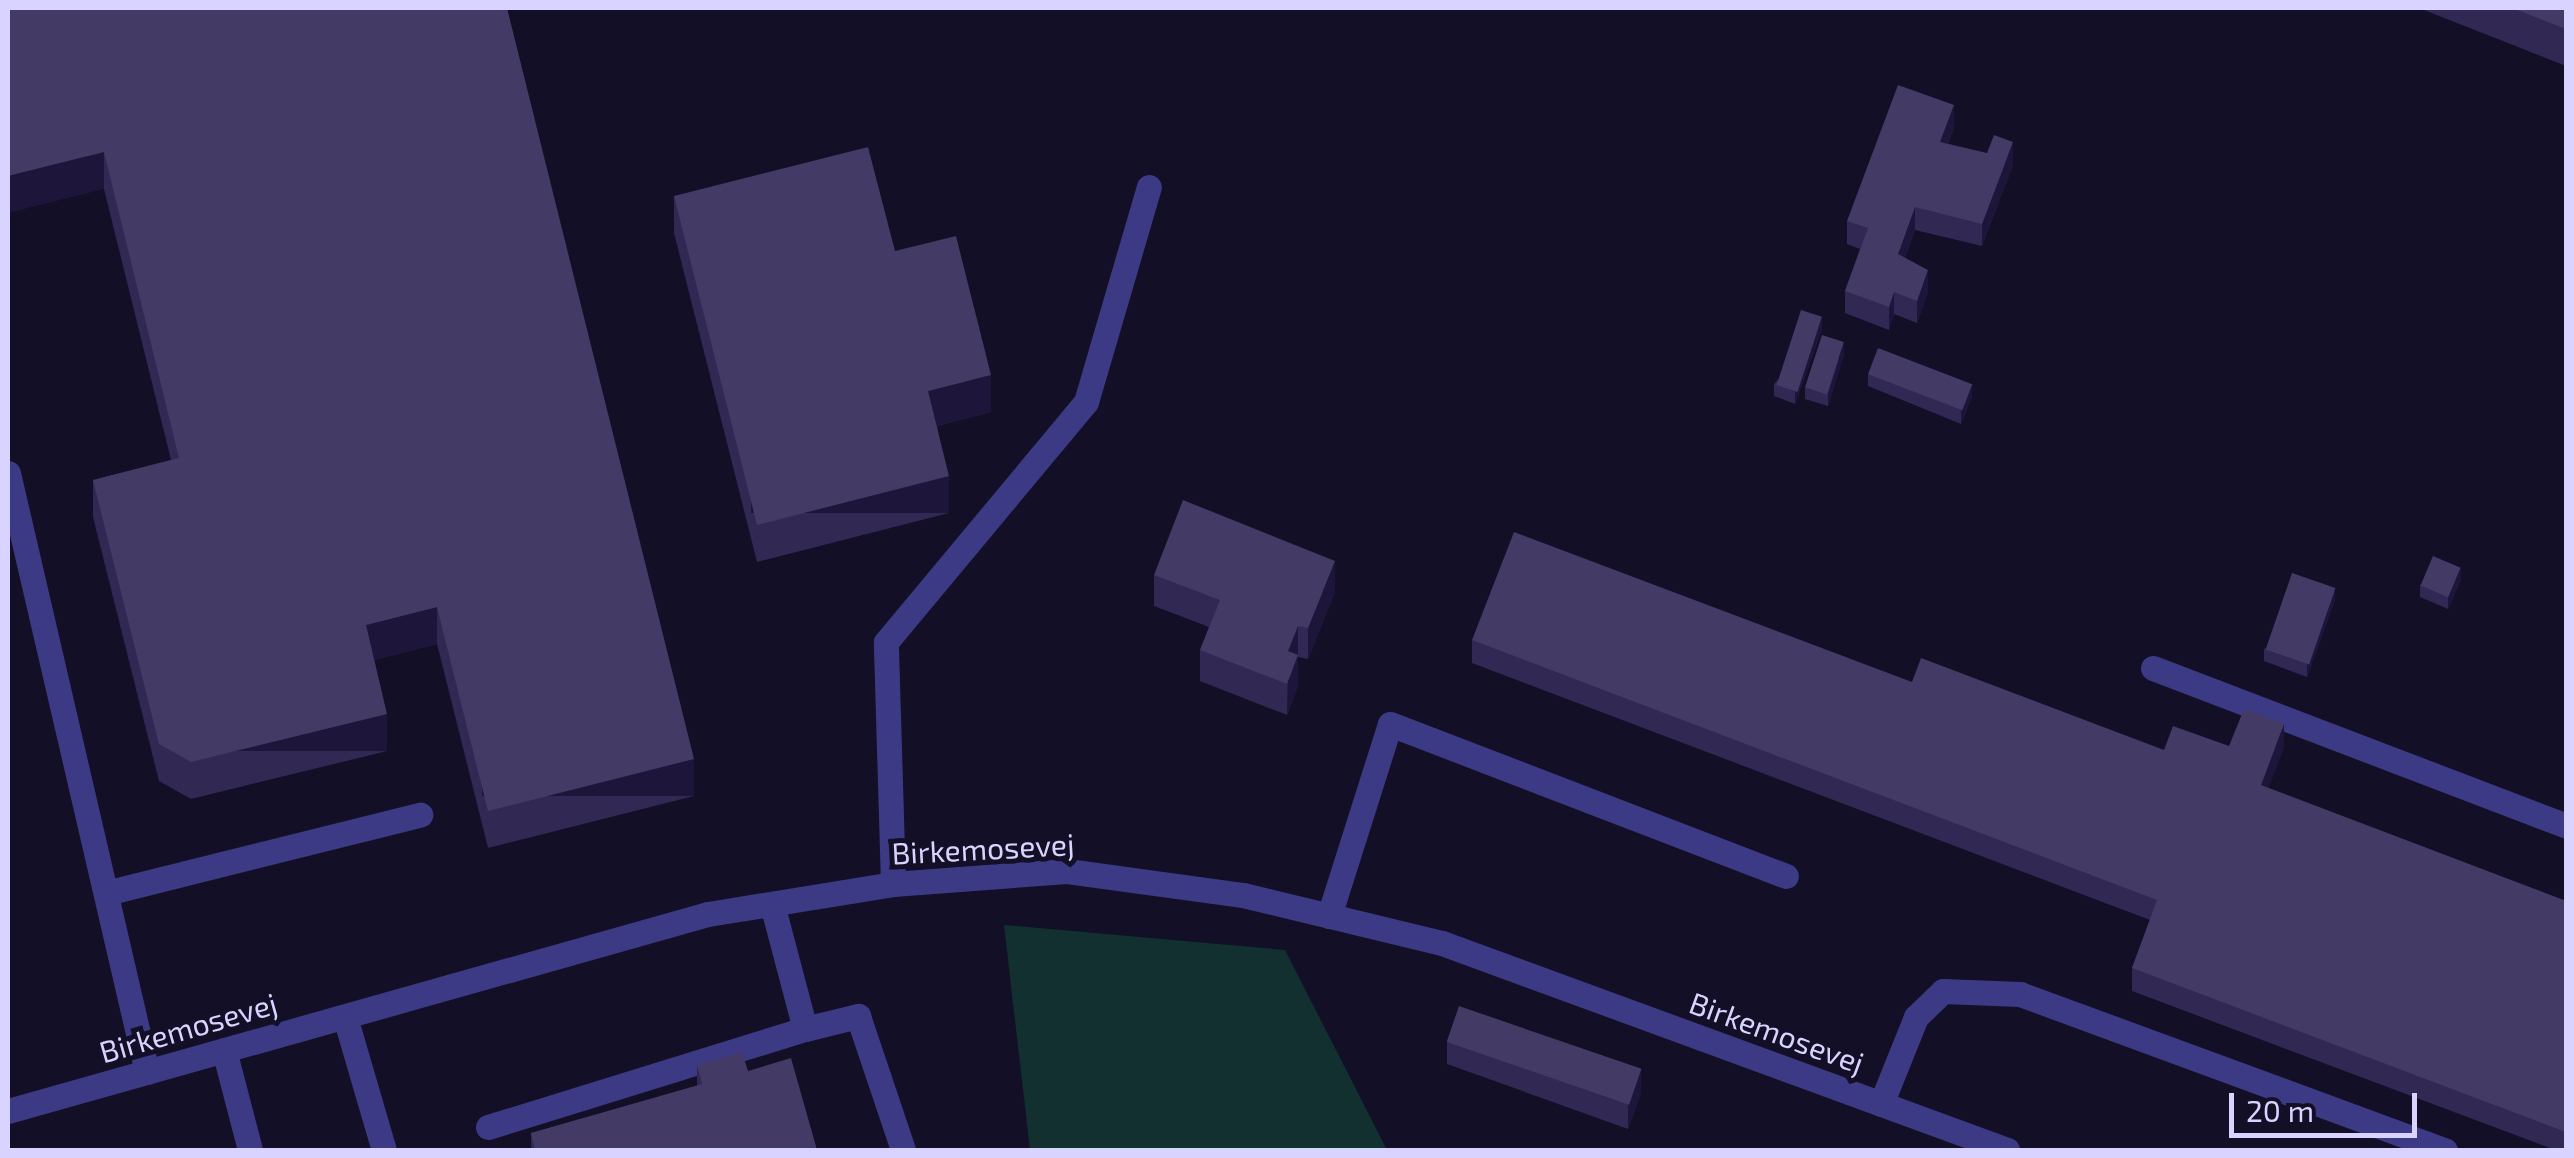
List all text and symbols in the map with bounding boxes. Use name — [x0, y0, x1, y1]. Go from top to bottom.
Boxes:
street label: Birkemosevej — [891, 825, 1075, 871]
street label: Birkemosevej — [95, 984, 281, 1070]
street label: Birkemosevej — [1685, 984, 1869, 1080]
scale bar — [2234, 1073, 2422, 1135]
text: 20 m — [2246, 1092, 2314, 1128]

